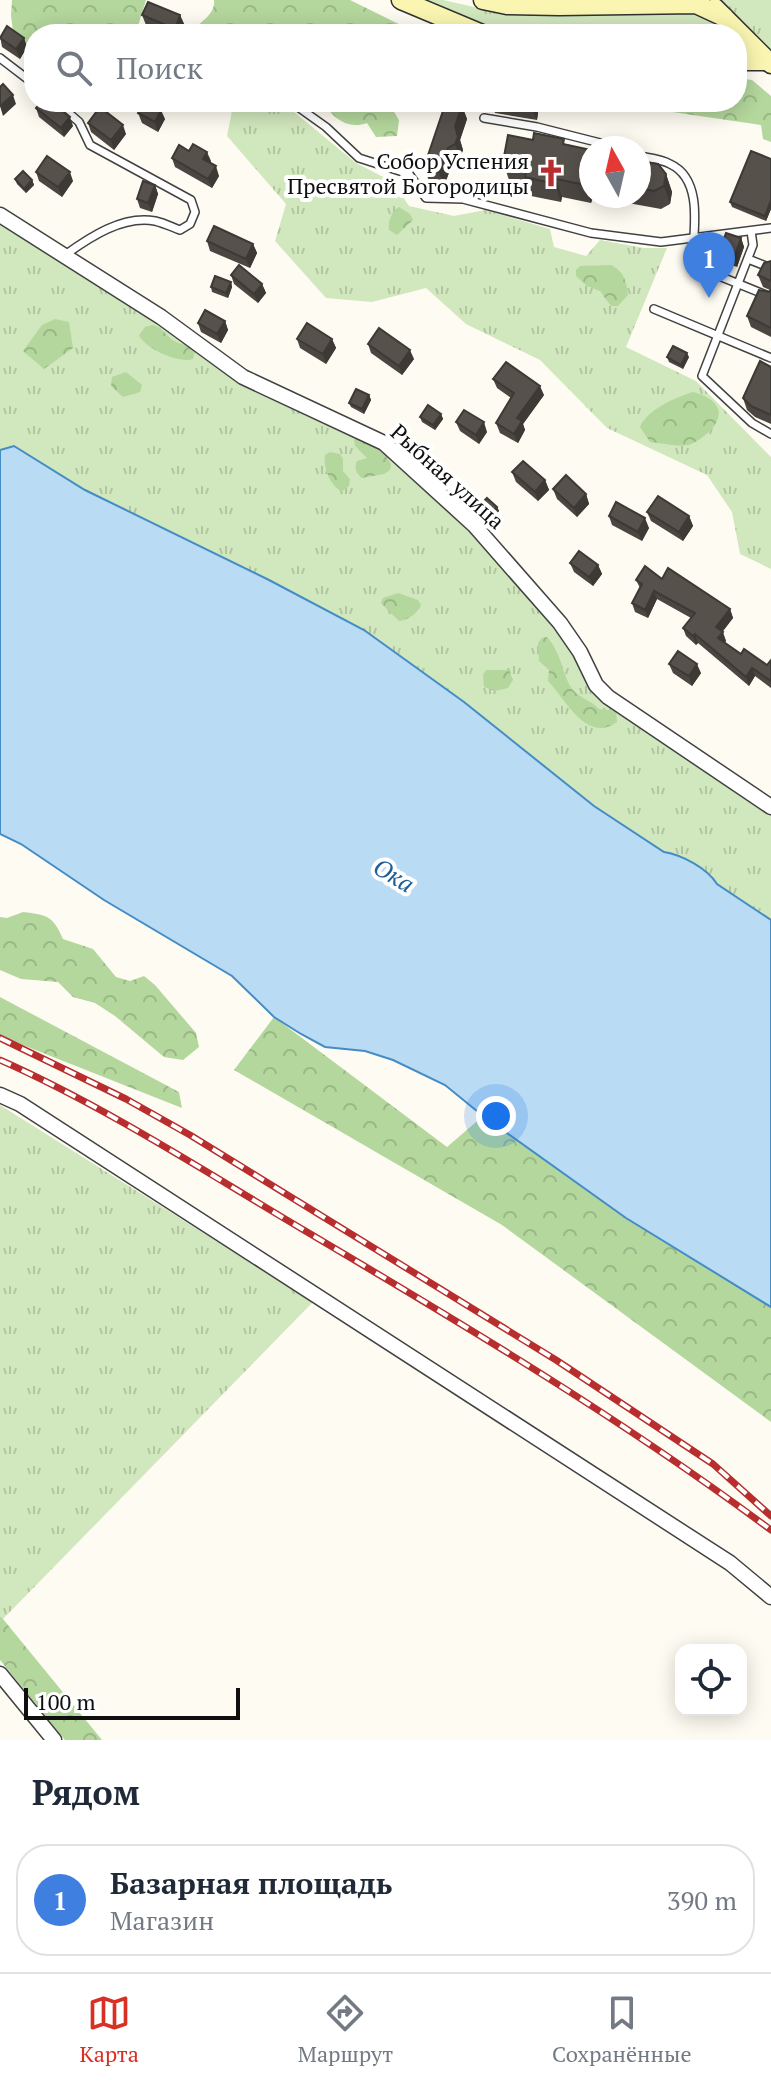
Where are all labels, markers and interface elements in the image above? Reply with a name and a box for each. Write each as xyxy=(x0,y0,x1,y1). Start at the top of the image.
search box xyxy=(24,24,747,112)
icon: search xyxy=(52,46,96,90)
text: Поиск xyxy=(116,48,203,88)
north arrow xyxy=(579,136,651,208)
place label: Собор Успения Пресвятой Богородицы xyxy=(287,146,529,200)
church icon: Собор Успения Пресвятой Богородицы xyxy=(536,158,566,188)
pin: 1 xyxy=(683,232,735,298)
street label: Рыбная улица xyxy=(385,417,511,535)
water label: Ока xyxy=(368,850,420,900)
your location xyxy=(476,1096,516,1136)
map controls xyxy=(675,1644,747,1716)
button: locate xyxy=(675,1644,747,1716)
scale bar xyxy=(24,1684,240,1720)
text: 100 m xyxy=(36,1687,96,1716)
text: Рядом xyxy=(32,1770,140,1815)
text: Базарная площадь xyxy=(110,1863,392,1903)
text: 1 xyxy=(53,1883,67,1917)
text: 390 m xyxy=(667,1883,737,1917)
text: Магазин xyxy=(110,1903,214,1937)
tab: Карта xyxy=(79,1991,139,2068)
tab: Маршрут xyxy=(298,1991,393,2068)
tab: Сохранённые xyxy=(552,1991,691,2068)

